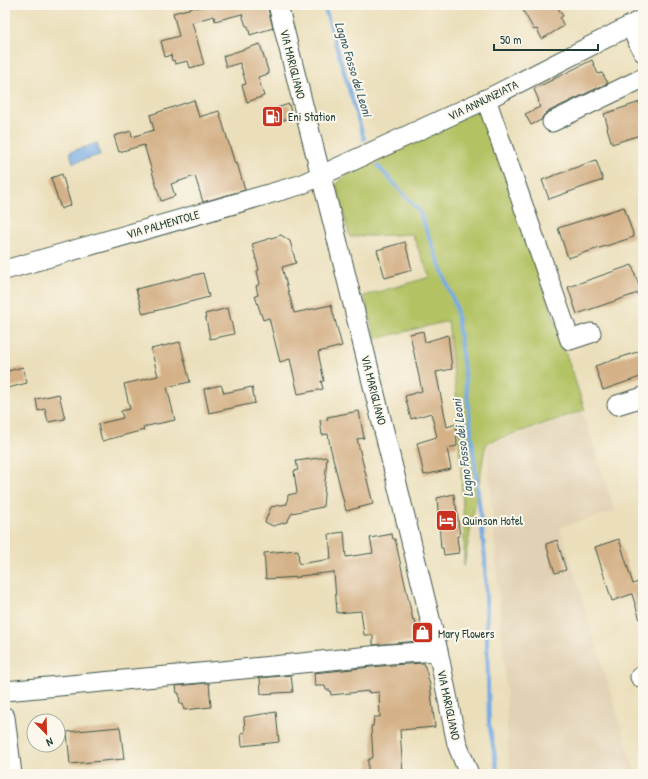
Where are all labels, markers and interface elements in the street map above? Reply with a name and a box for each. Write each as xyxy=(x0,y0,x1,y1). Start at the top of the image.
water label: Lagno Fosso dei Leoni xyxy=(330,19,377,120)
scale bar xyxy=(494,26,598,52)
street label: VIA MARIGLIANO xyxy=(276,27,310,101)
text: 50 m xyxy=(500,31,521,48)
street label: VIA ANNUNZIATA xyxy=(445,76,521,124)
fuel station icon: Eni Station xyxy=(259,103,285,129)
place label: Eni Station xyxy=(288,108,336,125)
street label: VIA PALMENTOLE xyxy=(125,205,202,243)
street label: VIA MARIGLIANO xyxy=(357,353,391,427)
water label: Lagno Fosso dei Leoni xyxy=(447,397,478,498)
hotel icon: Quinson Hotel xyxy=(434,507,460,533)
place label: Quinson Hotel xyxy=(462,512,524,529)
shop icon: Mary Flowers xyxy=(410,620,436,646)
place label: Mary Flowers xyxy=(438,625,495,642)
street label: VIA MARIGLIANO xyxy=(433,668,465,742)
north arrow xyxy=(26,713,66,753)
text: N xyxy=(44,735,55,750)

